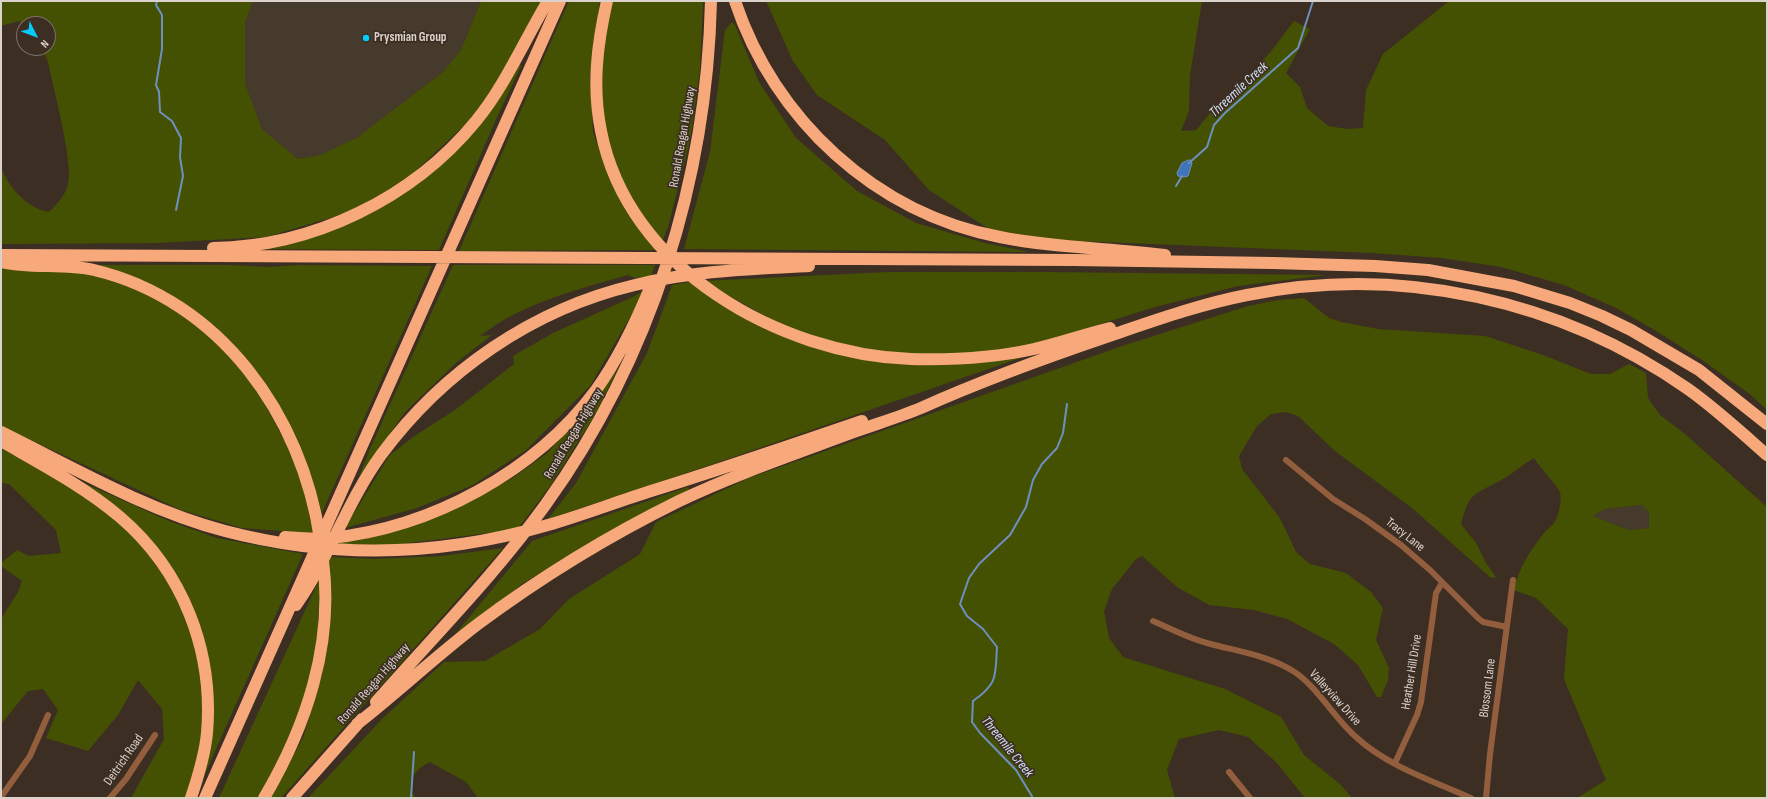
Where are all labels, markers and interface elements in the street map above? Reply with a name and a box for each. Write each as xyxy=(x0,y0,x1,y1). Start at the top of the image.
north arrow xyxy=(16,16,56,56)
place label: Prysmian Group xyxy=(374,30,446,46)
marker: Prysmian Group xyxy=(361,33,371,43)
text: N xyxy=(38,37,51,50)
water label: Threemile Creek xyxy=(1206,59,1272,121)
street label: Ronald Reagan Highway xyxy=(666,85,700,189)
street label: Ronald Reagan Highway xyxy=(541,386,607,482)
street label: Tracy Lane xyxy=(1382,515,1428,555)
street label: Heather Hill Drive xyxy=(1398,633,1426,711)
street label: Ronald Reagan Highway xyxy=(335,640,413,728)
street label: Blossom Lane xyxy=(1477,658,1499,718)
street label: Valleyview Drive xyxy=(1306,667,1364,729)
water label: Threemile Creek xyxy=(977,713,1037,781)
street label: Deitrich Road xyxy=(101,732,147,788)

